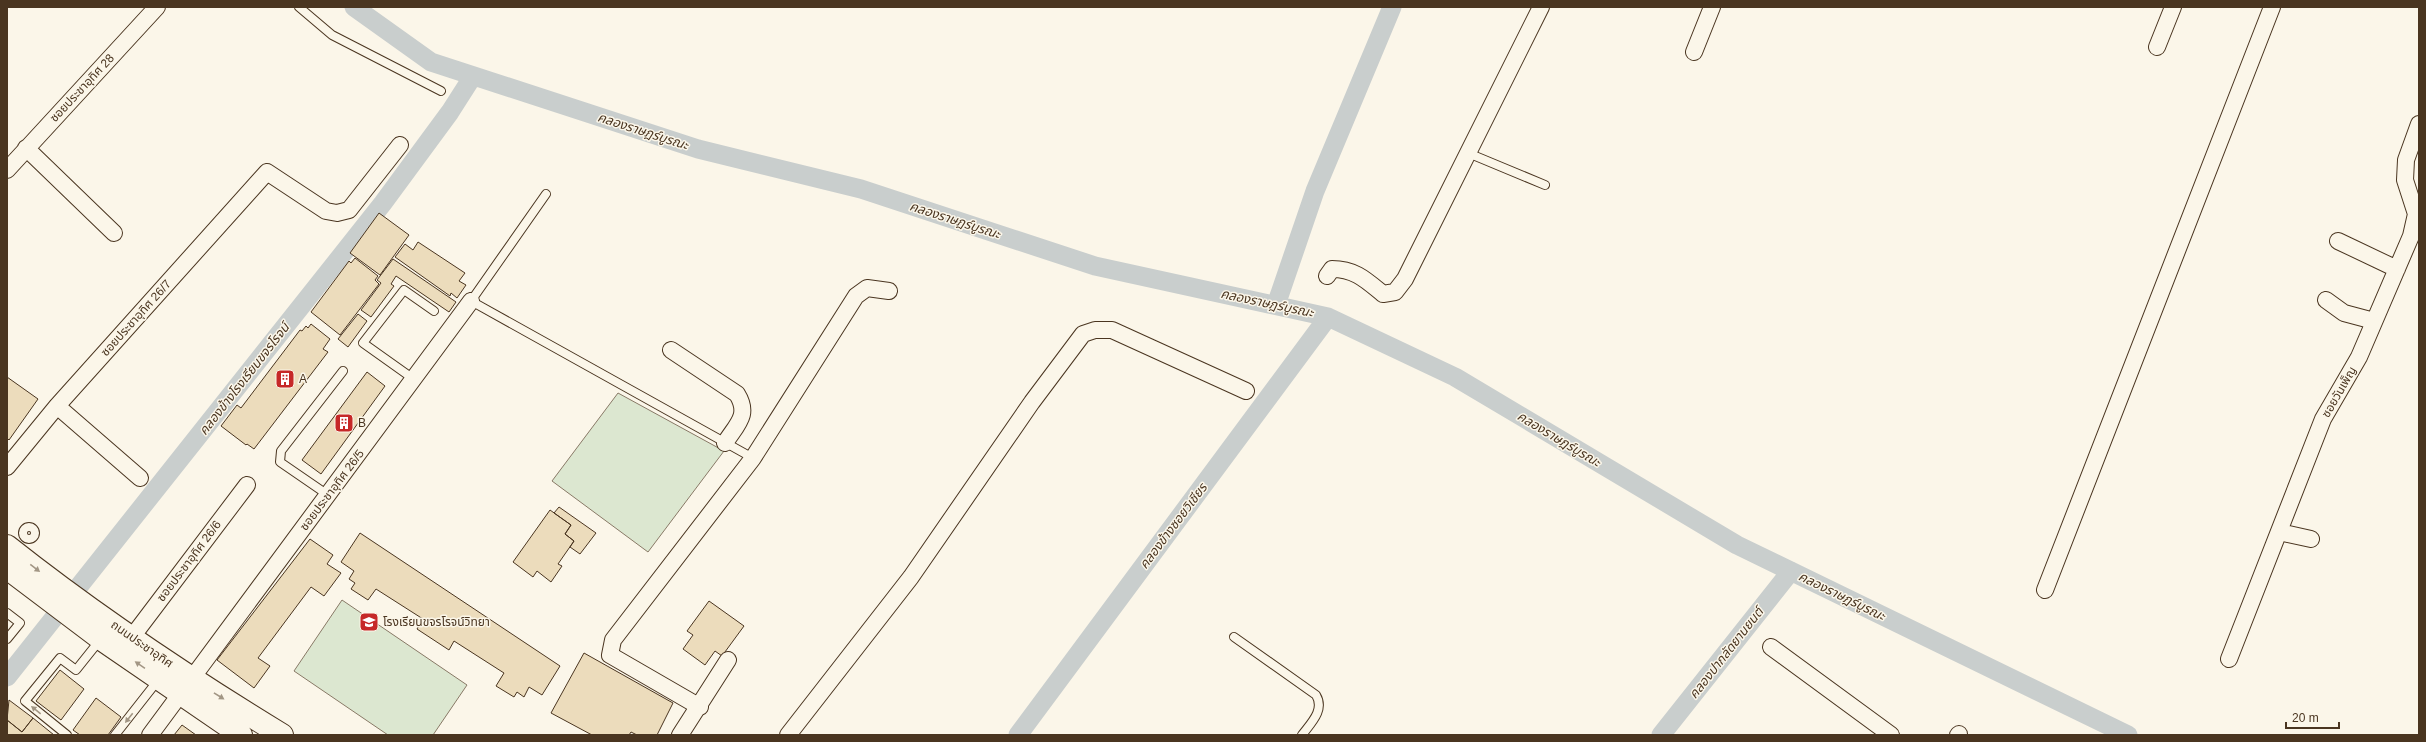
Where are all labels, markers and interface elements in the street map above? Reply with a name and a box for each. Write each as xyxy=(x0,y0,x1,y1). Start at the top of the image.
street label: ซอยประชาอุทิศ 28 xyxy=(47,51,117,125)
water label: คลองราษฎร์บูรณะ xyxy=(595,109,692,154)
water label: คลองราษฎร์บูรณะ xyxy=(907,198,1004,243)
street label: ซอยประชาอุทิศ 26/7 xyxy=(98,277,174,359)
water label: คลองราษฎร์บูรณะ xyxy=(1219,286,1316,321)
water label: คลองข้างโรงเรียนขจรโรจน์ xyxy=(196,318,294,438)
street label: ซอยวันเพ็ญ xyxy=(2319,364,2359,420)
building icon: A xyxy=(274,368,296,390)
place label: A xyxy=(299,372,307,386)
water label: คลองราษฎร์บูรณะ xyxy=(1514,408,1605,471)
building icon: B xyxy=(333,412,355,434)
place label: B xyxy=(358,416,366,430)
street label: ซอยประชาอุทิศ 26/5 xyxy=(297,446,367,533)
water label: คลองข้างซอยวิเชียร xyxy=(1136,479,1211,572)
street label: ซอยประชาอุทิศ 26/6 xyxy=(154,517,224,604)
one-way arrow xyxy=(29,563,40,572)
water label: คลองราษฎร์บูรณะ xyxy=(1796,569,1889,625)
water label: คลองปากลัดยานยนต์ xyxy=(1686,602,1768,701)
school or university icon: โรงเรียนขจรโรจน์วิทยา xyxy=(358,611,380,633)
place label: โรงเรียนขจรโรจน์วิทยา xyxy=(383,615,490,629)
street label: ถนนประชาอุทิศ xyxy=(108,618,176,670)
one-way arrow xyxy=(135,661,145,669)
one-way arrow xyxy=(214,693,225,700)
scale bar xyxy=(2286,704,2339,730)
one-way arrow xyxy=(31,706,42,715)
text: 20 m xyxy=(2292,711,2319,725)
one-way arrow xyxy=(125,712,133,723)

